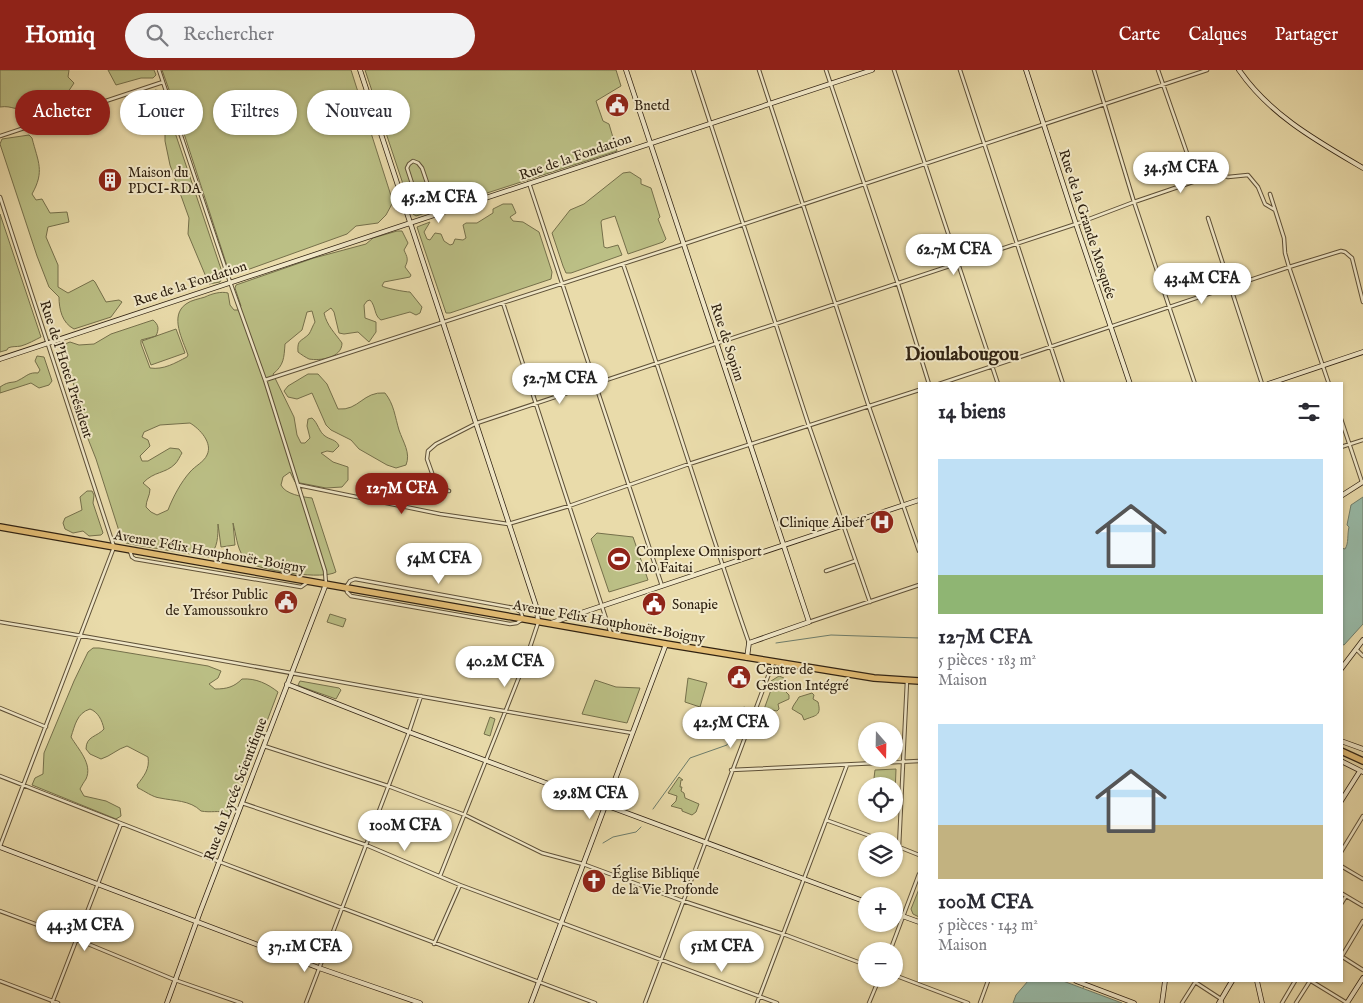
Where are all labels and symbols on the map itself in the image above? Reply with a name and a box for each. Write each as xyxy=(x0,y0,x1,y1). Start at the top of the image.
public building icon: Bnetd xyxy=(604,92,630,118)
place label: Bnetd xyxy=(634,97,670,115)
street label: Rue de la Fondation xyxy=(517,129,634,185)
street label: Rue de la Grande Mosquée xyxy=(1054,147,1120,302)
pin: 34.5M CFA xyxy=(1124,152,1238,194)
place label: Maison du PDCI-RDA xyxy=(128,164,201,198)
building icon: Maison du PDCI-RDA xyxy=(97,167,123,193)
pin: 45.2M CFA xyxy=(382,182,496,224)
pin: 62.7M CFA xyxy=(897,234,1011,276)
street label: Rue de la Fondation xyxy=(131,257,250,311)
pin: 43.4M CFA xyxy=(1145,262,1259,305)
street label: Rue de l'Hotel Président xyxy=(35,298,97,441)
street label: Rue de Sopim xyxy=(706,301,748,384)
district label: Dioulabougou xyxy=(905,343,1019,367)
pin: 52.7M CFA xyxy=(503,362,617,405)
pin: 127M CFA xyxy=(350,472,454,515)
hospital icon: Clinique Aibef xyxy=(869,509,895,535)
place label: Clinique Aibef xyxy=(779,514,867,532)
street label: Avenue Félix Houphouët-Boigny xyxy=(111,526,307,578)
pin: 54M CFA xyxy=(393,542,485,585)
place label: Complexe Omnisport Mo Faitai xyxy=(636,543,762,577)
sports icon: Complexe Omnisport Mo Faitai xyxy=(606,546,632,572)
place label: Trésor Public de Yamoussoukro xyxy=(166,586,268,620)
public building icon: Trésor Public de Yamoussoukro xyxy=(273,589,299,615)
public building icon: Sonapie xyxy=(641,591,667,617)
street label: Avenue Félix Houphouët-Boigny xyxy=(510,596,706,648)
place label: Sonapie xyxy=(672,596,718,614)
pin: 40.2M CFA xyxy=(448,646,562,688)
place label: Centre de Gestion Intégré xyxy=(756,661,849,695)
public building icon: Centre de Gestion Intégré xyxy=(726,664,752,690)
pin: 42.5M CFA xyxy=(674,706,788,749)
street label: Rue du Lycée Scientifique xyxy=(200,715,272,863)
north arrow xyxy=(858,722,902,768)
pin: 29.8M CFA xyxy=(533,778,647,820)
pin: 100M CFA xyxy=(353,810,457,852)
place label: Église Biblique de la Vie Profonde xyxy=(612,864,719,899)
church icon: Église Biblique de la Vie Profonde xyxy=(581,868,607,894)
pin: 44.3M CFA xyxy=(28,910,142,952)
pin: 37.1M CFA xyxy=(248,930,362,973)
pin: 51M CFA xyxy=(676,930,768,973)

